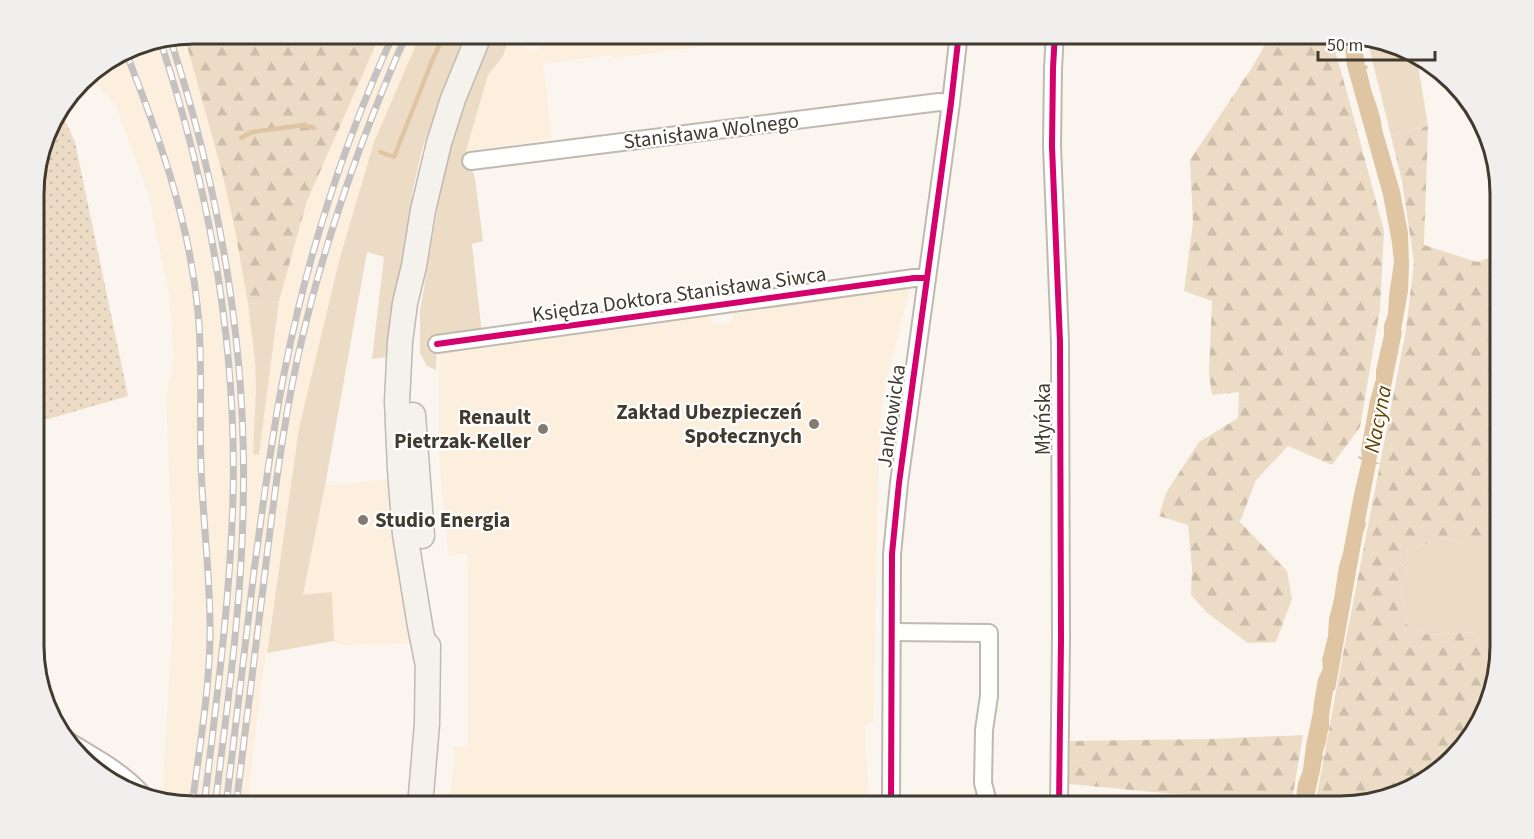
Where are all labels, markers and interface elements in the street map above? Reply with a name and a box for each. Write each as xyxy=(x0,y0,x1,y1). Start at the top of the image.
scale bar xyxy=(1318,24,1435,62)
text: 50 m xyxy=(1327,33,1363,58)
street label: Stanisława Wolnego xyxy=(622,105,800,157)
street label: Księdza Doktora Stanisława Siwca xyxy=(530,258,828,330)
street label: Jankowicka xyxy=(869,362,913,470)
water label: Nacyna xyxy=(1356,382,1400,456)
street label: Młyńska xyxy=(1028,383,1058,455)
place label: Zakład Ubezpieczeń Społecznych xyxy=(616,397,802,451)
place label: Renault Pietrzak-Keller xyxy=(394,402,532,456)
marker: Zakład Ubezpieczeń Społecznych xyxy=(807,417,821,431)
marker: Renault Pietrzak-Keller xyxy=(536,422,550,436)
place label: Studio Energia xyxy=(375,505,510,535)
marker: Studio Energia xyxy=(356,513,370,527)

